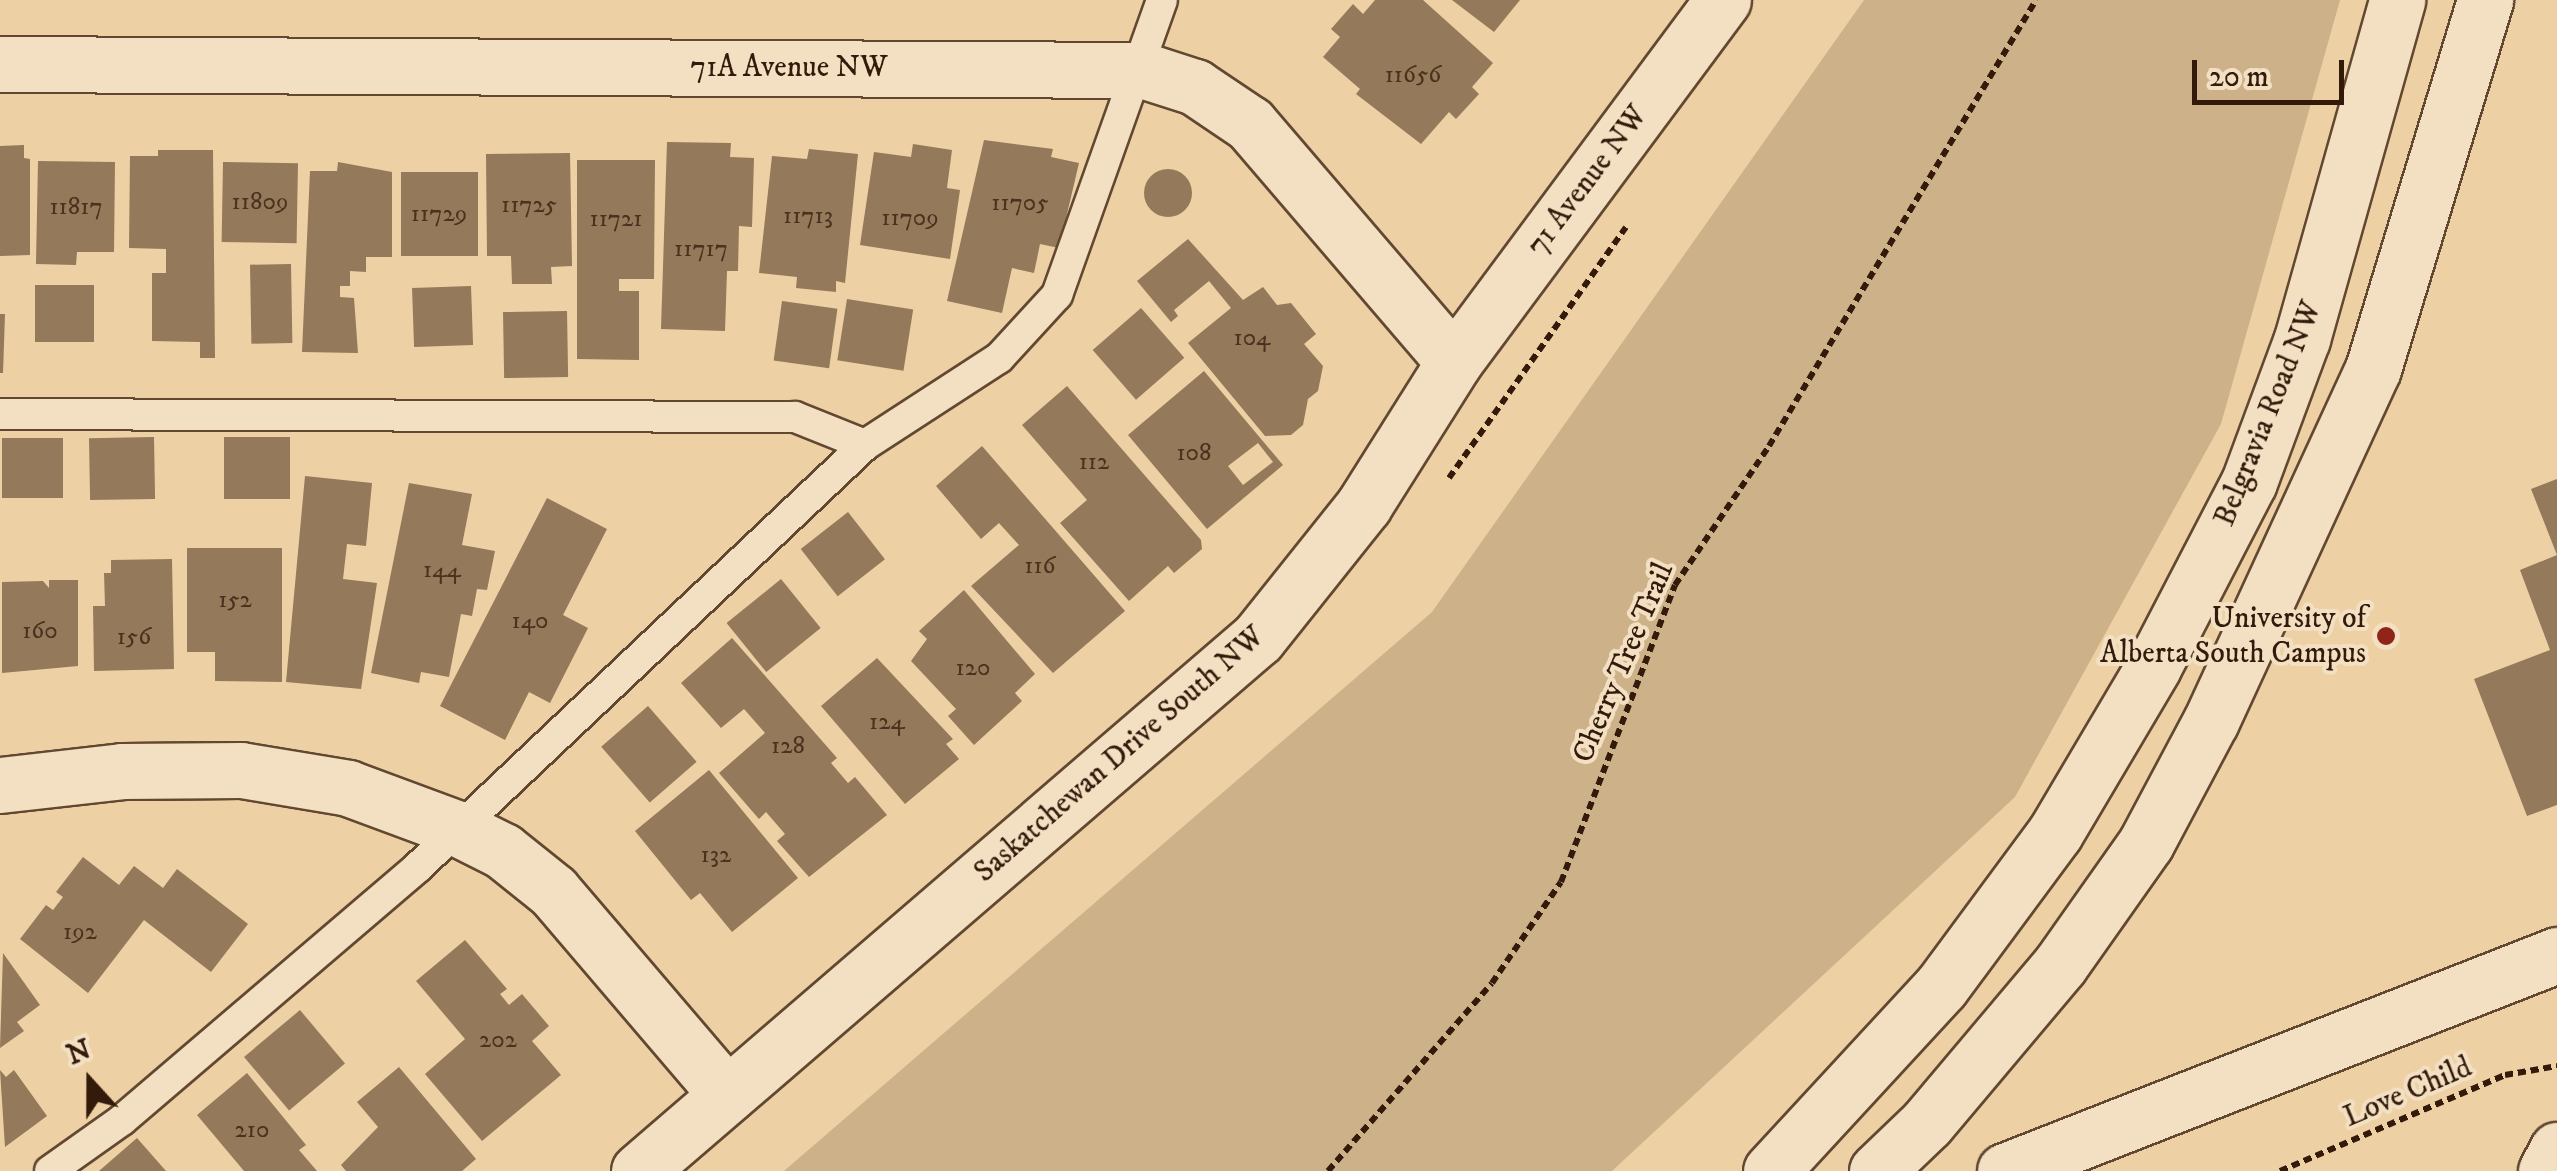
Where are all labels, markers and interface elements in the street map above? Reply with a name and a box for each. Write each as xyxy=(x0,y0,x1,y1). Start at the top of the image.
scale bar xyxy=(2197,40,2350,102)
street label: 71A Avenue NW xyxy=(690,50,888,86)
text: 20 m xyxy=(2209,59,2269,96)
house number: 11656 xyxy=(1385,60,1441,90)
street label: 71 Avenue NW xyxy=(1520,99,1656,263)
house number: 11809 xyxy=(232,187,288,217)
house number: 11705 xyxy=(991,188,1049,218)
house number: 11725 xyxy=(501,190,557,220)
house number: 11817 xyxy=(49,192,103,222)
house number: 11729 xyxy=(411,199,467,229)
house number: 11713 xyxy=(783,201,833,231)
house number: 11709 xyxy=(881,203,939,233)
house number: 11721 xyxy=(590,204,642,234)
house number: 11717 xyxy=(674,234,728,264)
street label: Belgravia Road NW xyxy=(2207,296,2331,532)
house number: 104 xyxy=(1234,323,1270,353)
house number: 108 xyxy=(1176,438,1212,468)
house number: 112 xyxy=(1079,447,1109,477)
house number: 116 xyxy=(1024,551,1056,581)
house number: 144 xyxy=(423,555,461,585)
street label: Cherry Tree Trail xyxy=(1566,558,1682,768)
house number: 152 xyxy=(218,585,252,615)
place label: University of Alberta South Campus xyxy=(2100,601,2366,672)
house number: 140 xyxy=(511,606,549,636)
house number: 160 xyxy=(22,616,58,646)
street label: Saskatchewan Drive South NW xyxy=(968,619,1272,891)
house number: 156 xyxy=(117,622,151,652)
marker: University of Alberta South Campus xyxy=(2375,625,2397,647)
house number: 120 xyxy=(956,653,990,683)
house number: 124 xyxy=(869,707,905,737)
house number: 128 xyxy=(771,731,805,761)
house number: 132 xyxy=(701,840,731,870)
house number: 192 xyxy=(63,917,97,947)
house number: 202 xyxy=(479,1025,517,1055)
north arrow xyxy=(40,1031,140,1131)
text: N xyxy=(62,1032,96,1073)
street label: Love Child xyxy=(2339,1050,2477,1136)
house number: 210 xyxy=(235,1115,269,1145)

